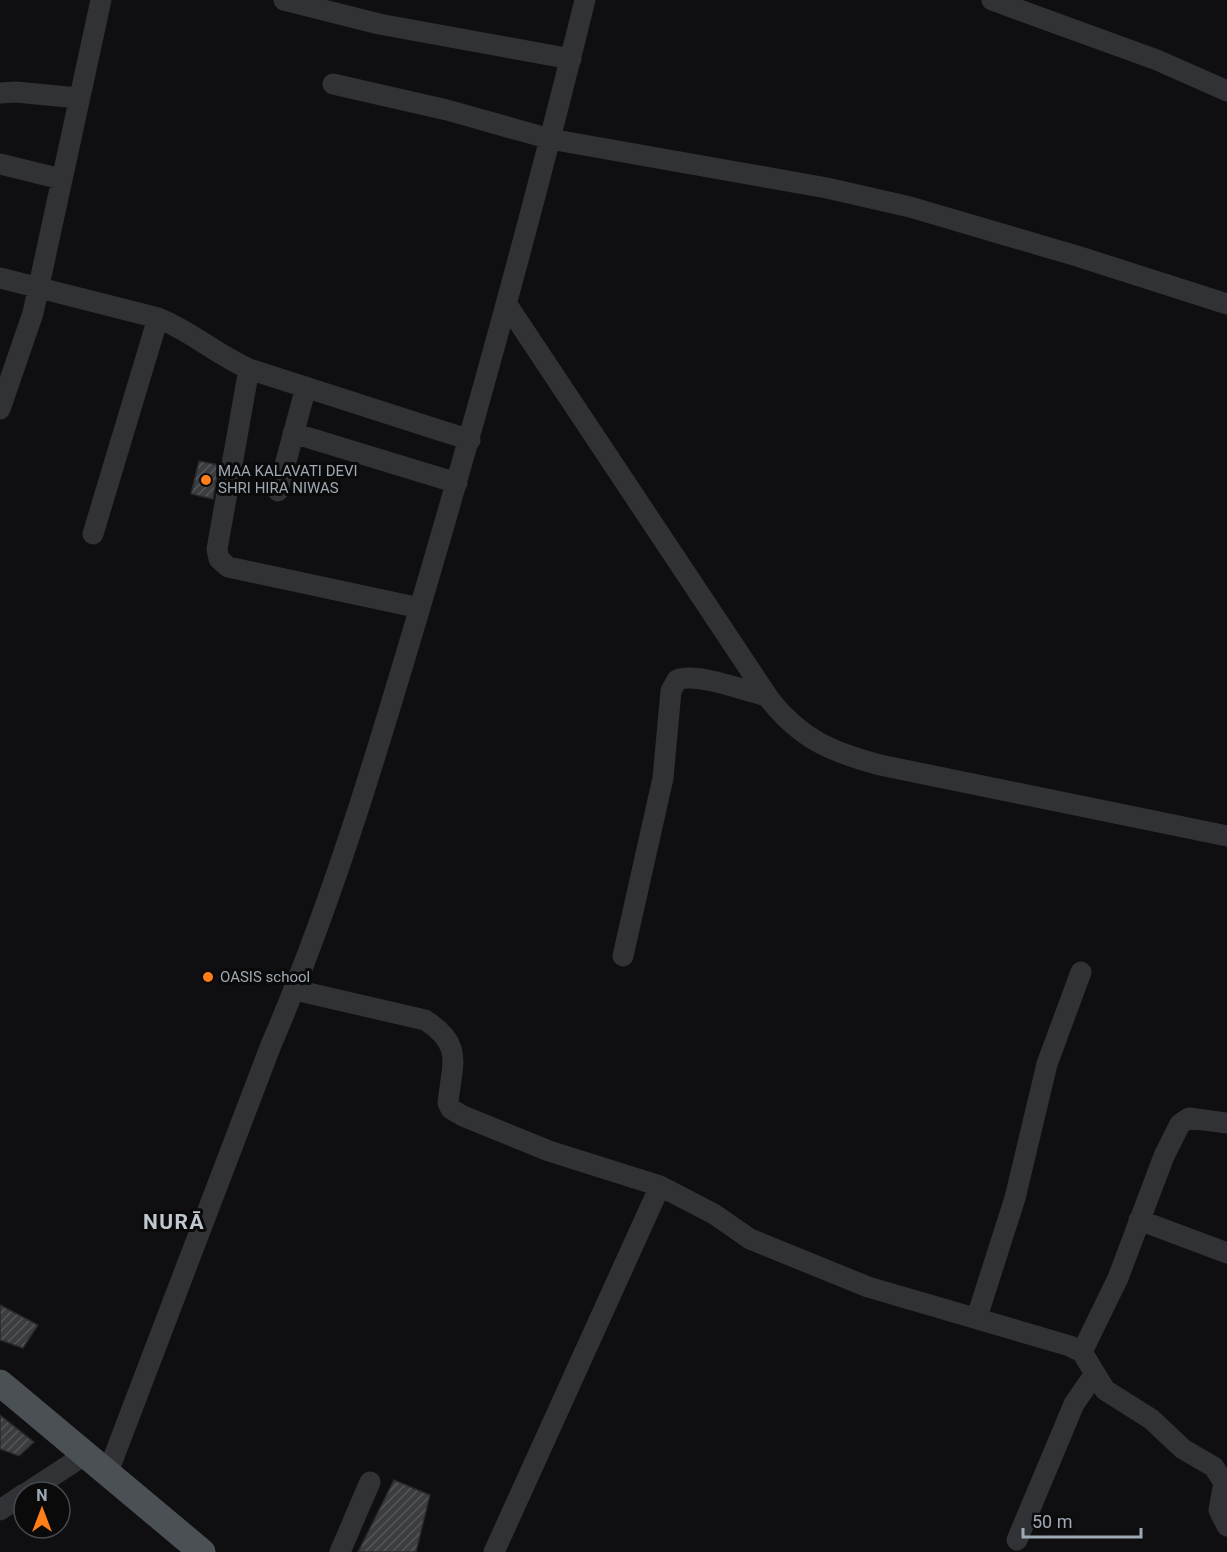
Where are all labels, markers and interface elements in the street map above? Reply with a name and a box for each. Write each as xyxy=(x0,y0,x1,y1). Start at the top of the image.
place label: MAA KALAVATI DEVI SHRI HIRA NIWAS xyxy=(218,462,358,497)
marker: MAA KALAVATI DEVI SHRI HIRA NIWAS xyxy=(199,473,213,487)
place label: OASIS school xyxy=(220,968,310,986)
marker: OASIS school xyxy=(201,970,215,984)
district label: NURĀ xyxy=(143,1210,205,1234)
north arrow xyxy=(12,1480,72,1540)
text: N xyxy=(36,1486,48,1505)
scale bar xyxy=(1023,1501,1142,1539)
text: 50 m xyxy=(1032,1511,1072,1532)

